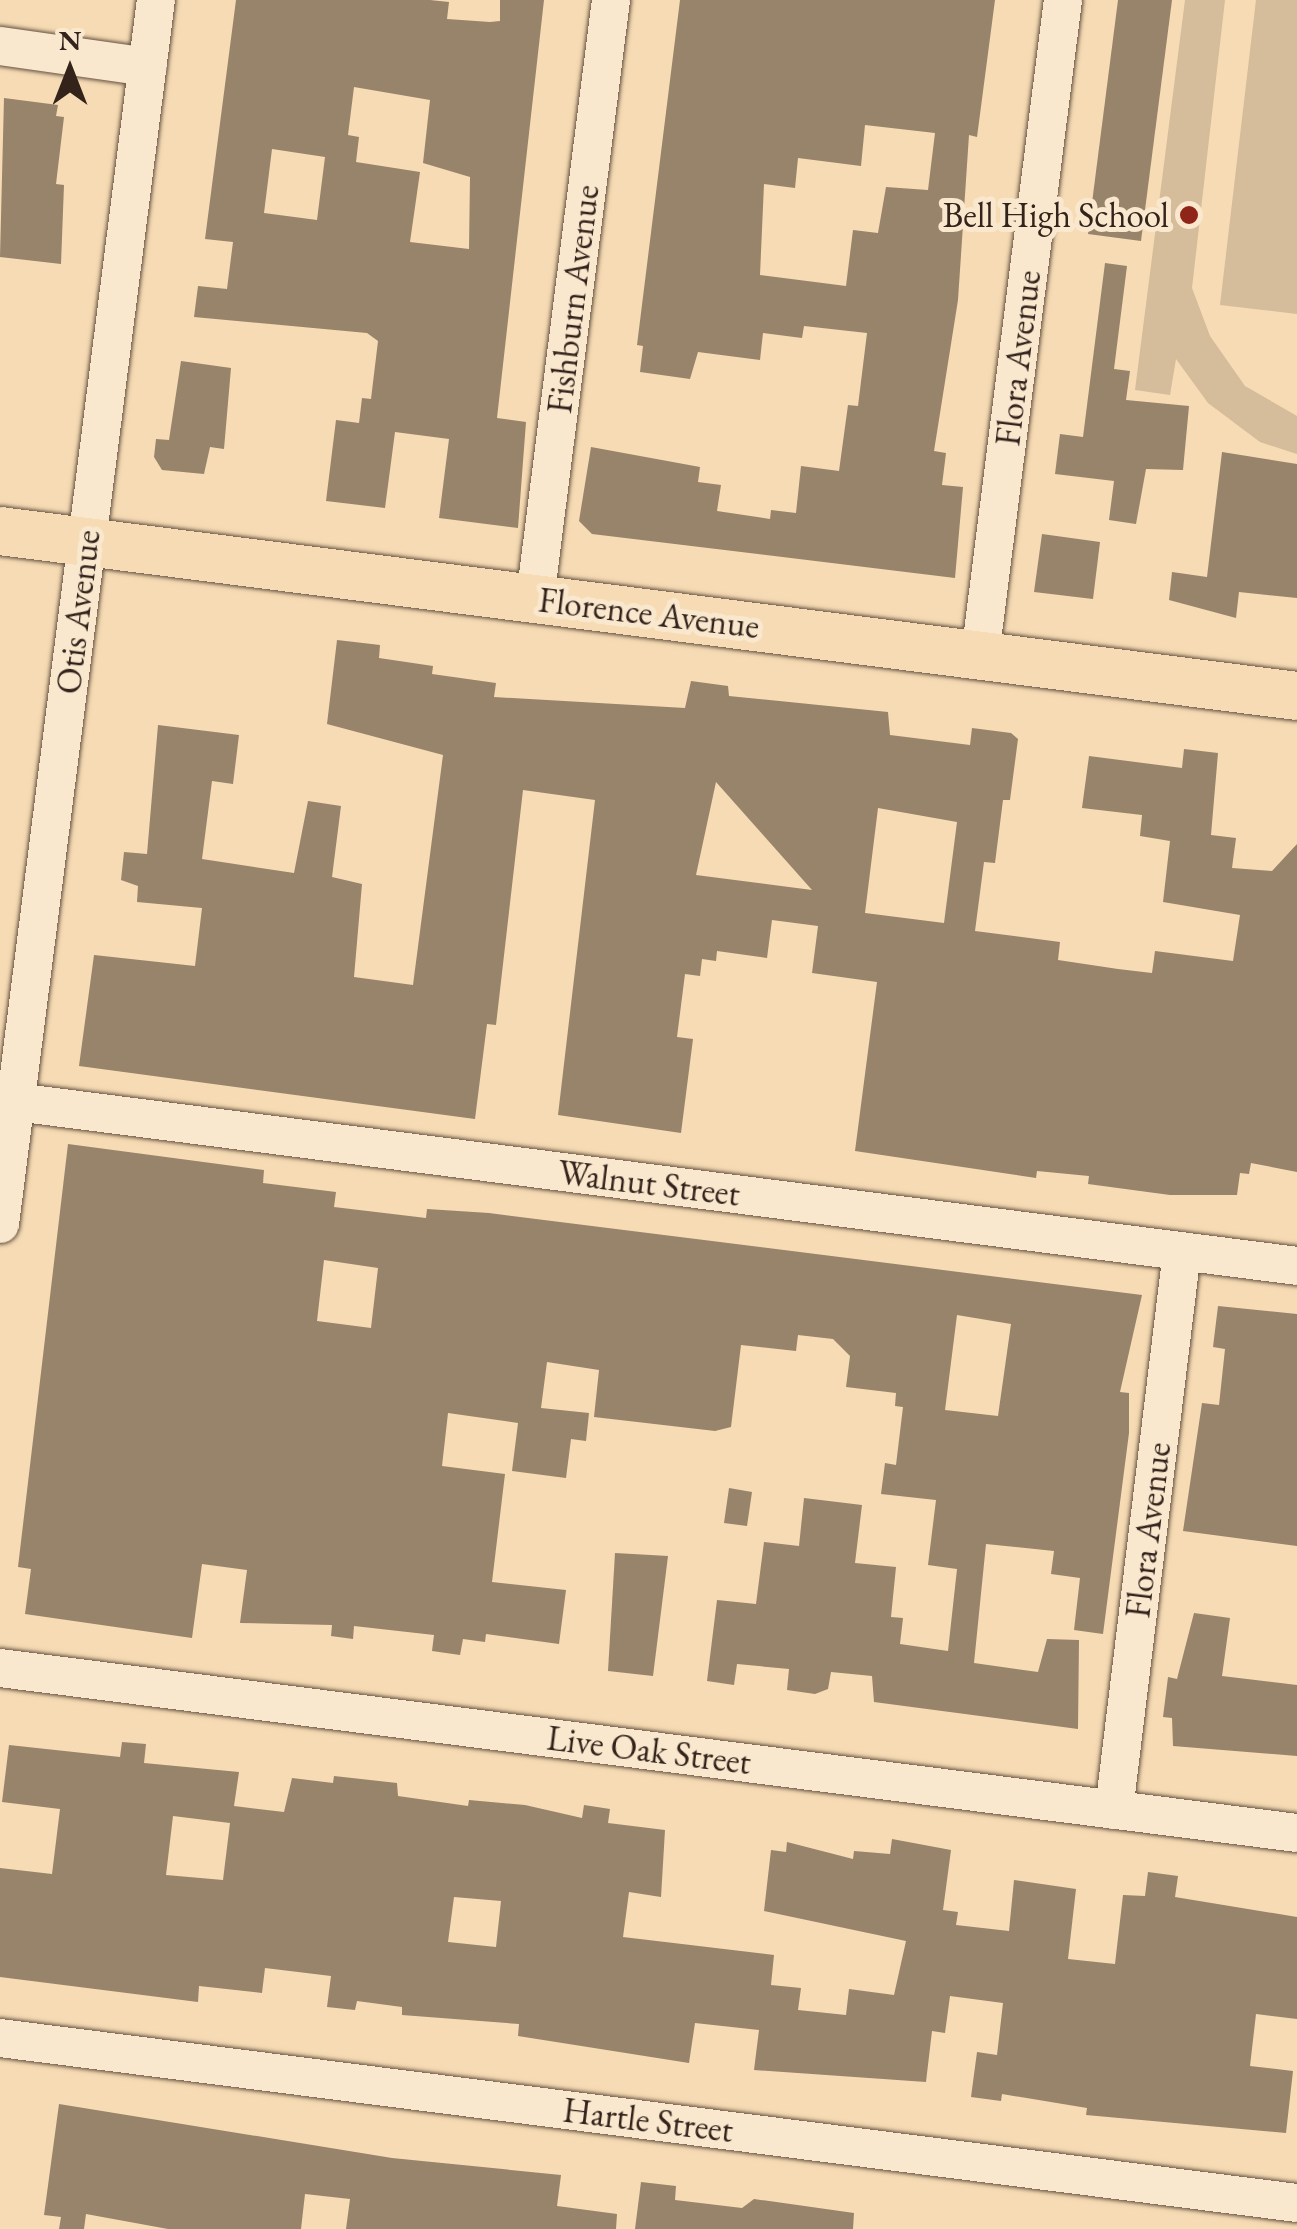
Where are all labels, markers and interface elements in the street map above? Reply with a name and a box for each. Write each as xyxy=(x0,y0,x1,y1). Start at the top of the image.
north arrow xyxy=(20,20,120,120)
text: N xyxy=(59,22,81,58)
street label: Fishburn Avenue xyxy=(538,182,608,416)
place label: Bell High School xyxy=(943,194,1169,236)
marker: Bell High School xyxy=(1178,204,1200,226)
street label: Flora Avenue xyxy=(986,268,1050,448)
street label: Otis Avenue xyxy=(47,528,109,696)
street label: Florence Avenue xyxy=(536,579,762,647)
street label: Walnut Street xyxy=(556,1151,742,1215)
street label: Flora Avenue xyxy=(1116,1440,1180,1620)
street label: Live Oak Street xyxy=(545,1717,753,1783)
street label: Hartle Street xyxy=(561,2089,735,2151)

